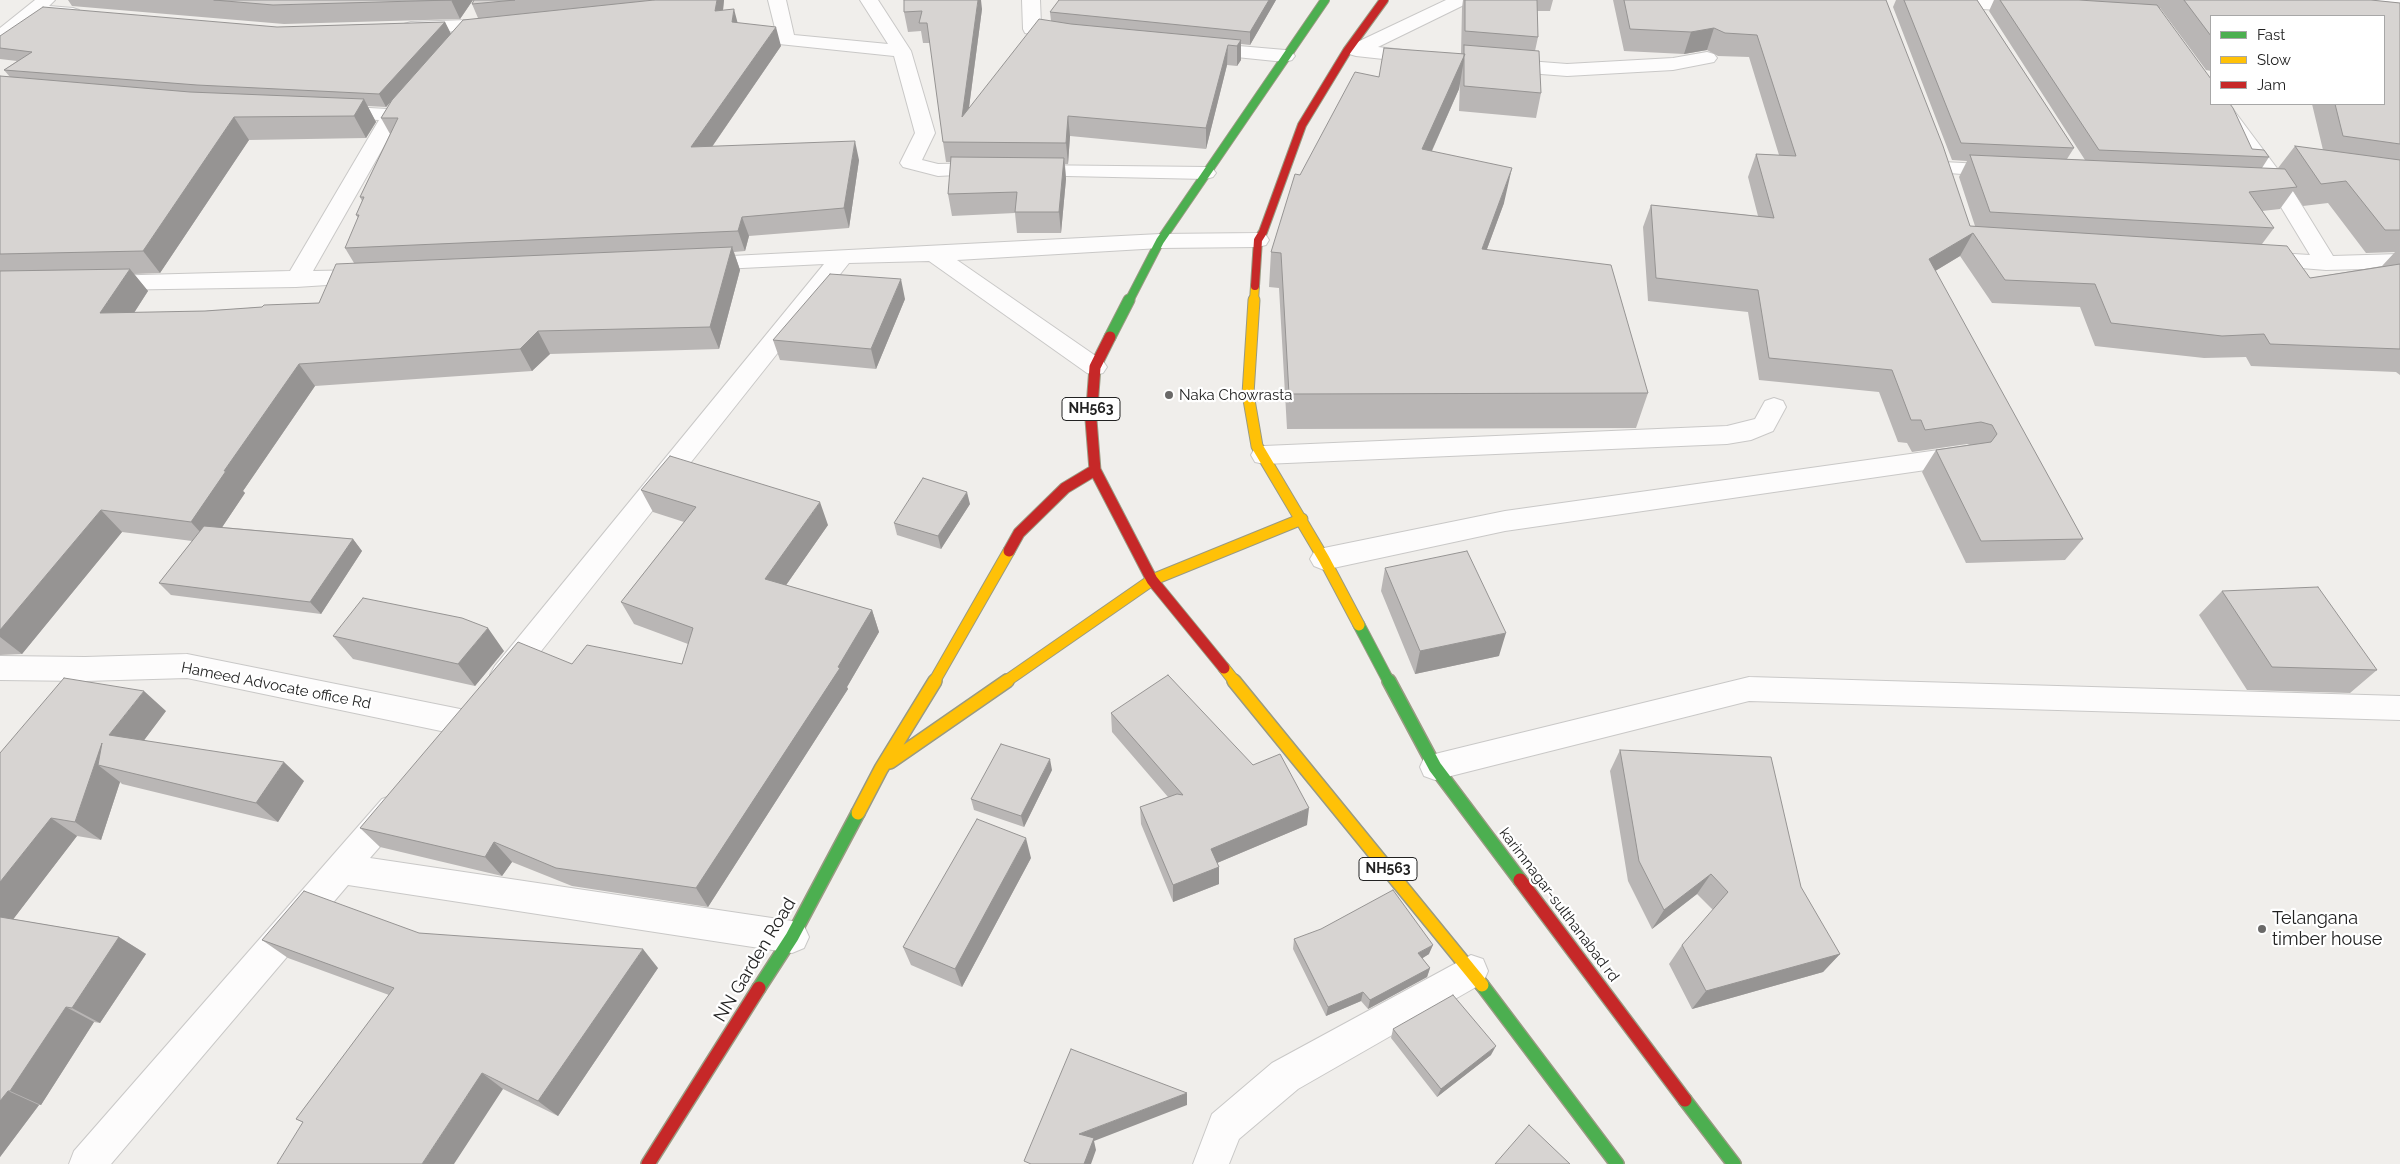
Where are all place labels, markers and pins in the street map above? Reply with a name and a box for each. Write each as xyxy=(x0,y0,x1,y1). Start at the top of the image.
place label: Naka Chowrasta xyxy=(1179,386,1292,404)
marker: Naka Chowrasta xyxy=(1163,389,1175,401)
place label: Telangana timber house xyxy=(2272,908,2382,951)
marker: Telangana timber house xyxy=(2256,923,2268,935)

